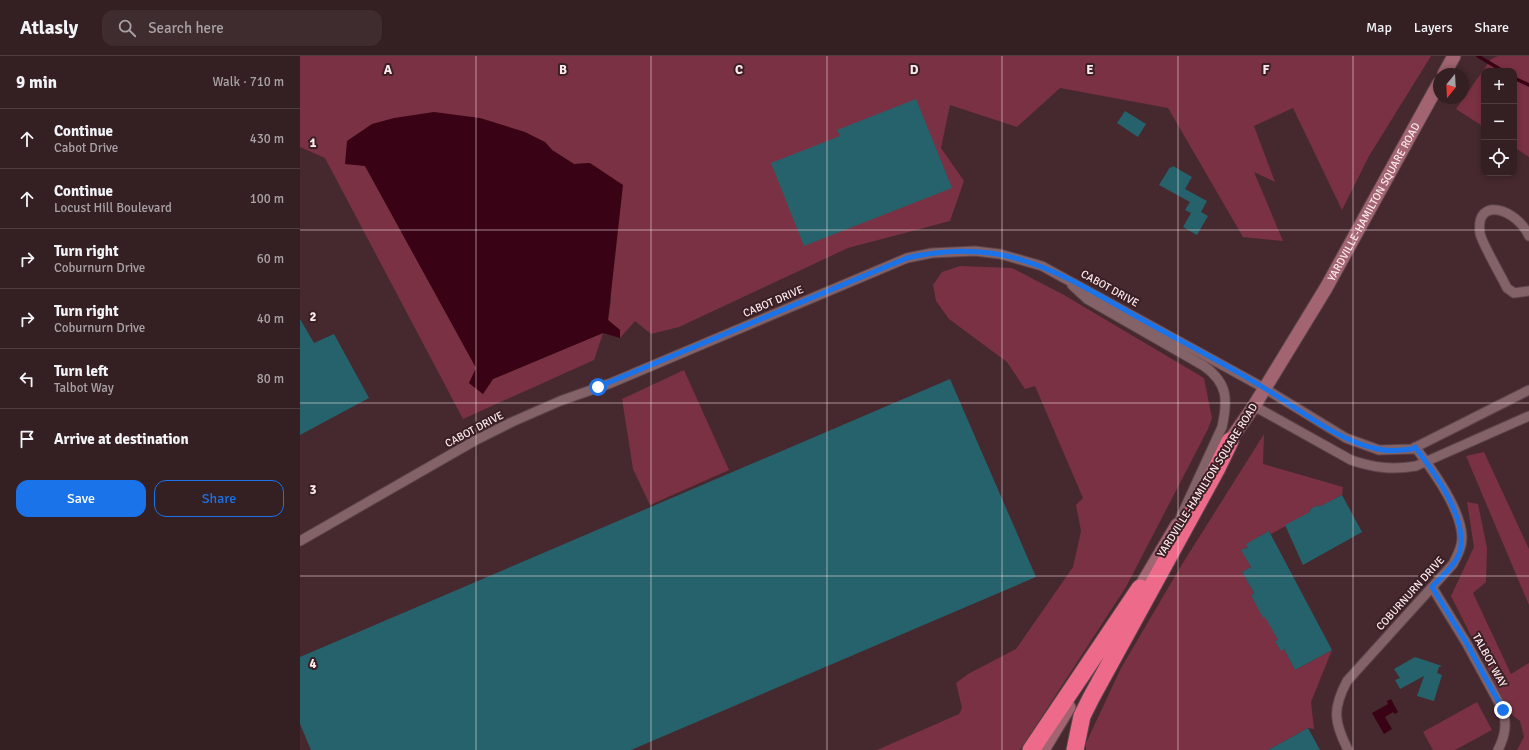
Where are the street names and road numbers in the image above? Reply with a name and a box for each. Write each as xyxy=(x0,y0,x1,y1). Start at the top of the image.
street label: YARDVILLE-HAMILTON SQUARE ROAD xyxy=(1325,120,1423,284)
street label: CABOT DRIVE xyxy=(1079,267,1141,310)
street label: CABOT DRIVE xyxy=(741,283,805,320)
street label: YARDVILLE-HAMILTON SQUARE ROAD xyxy=(1154,401,1260,560)
street label: CABOT DRIVE xyxy=(443,409,506,450)
street label: COBURNURN DRIVE xyxy=(1374,554,1447,633)
street label: TALBOT WAY xyxy=(1470,631,1510,690)

